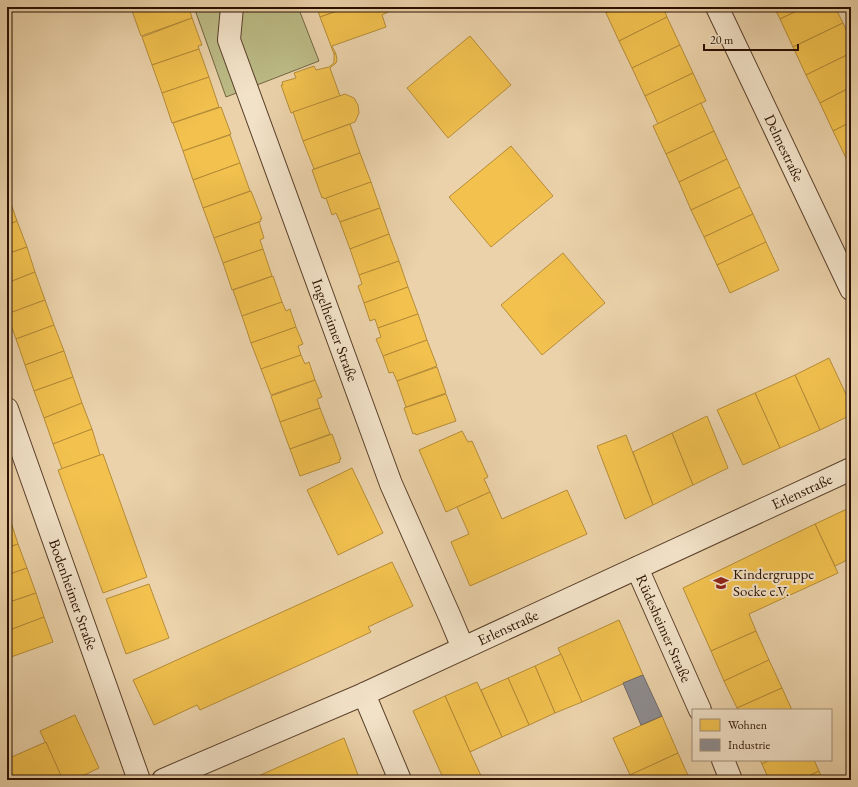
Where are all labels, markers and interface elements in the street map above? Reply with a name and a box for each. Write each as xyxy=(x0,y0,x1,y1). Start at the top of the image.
scale bar xyxy=(704,26,798,52)
text: 20 m xyxy=(710,32,734,48)
street label: Delmestraße xyxy=(760,111,809,185)
street label: Ingelheimer Straße xyxy=(308,276,363,384)
street label: Erlenstraße xyxy=(768,469,835,513)
street label: Bodenheimer Straße xyxy=(45,536,102,653)
place label: Kindergruppe Socke e.V. xyxy=(733,564,814,600)
street label: Rüdesheimer Straße xyxy=(632,571,696,685)
school or university icon: Kindergruppe Socke e.V. xyxy=(712,574,730,592)
street label: Erlenstraße xyxy=(474,605,541,649)
legend xyxy=(692,709,832,761)
text: Wohnen xyxy=(728,717,768,733)
text: Industrie xyxy=(728,737,770,753)

